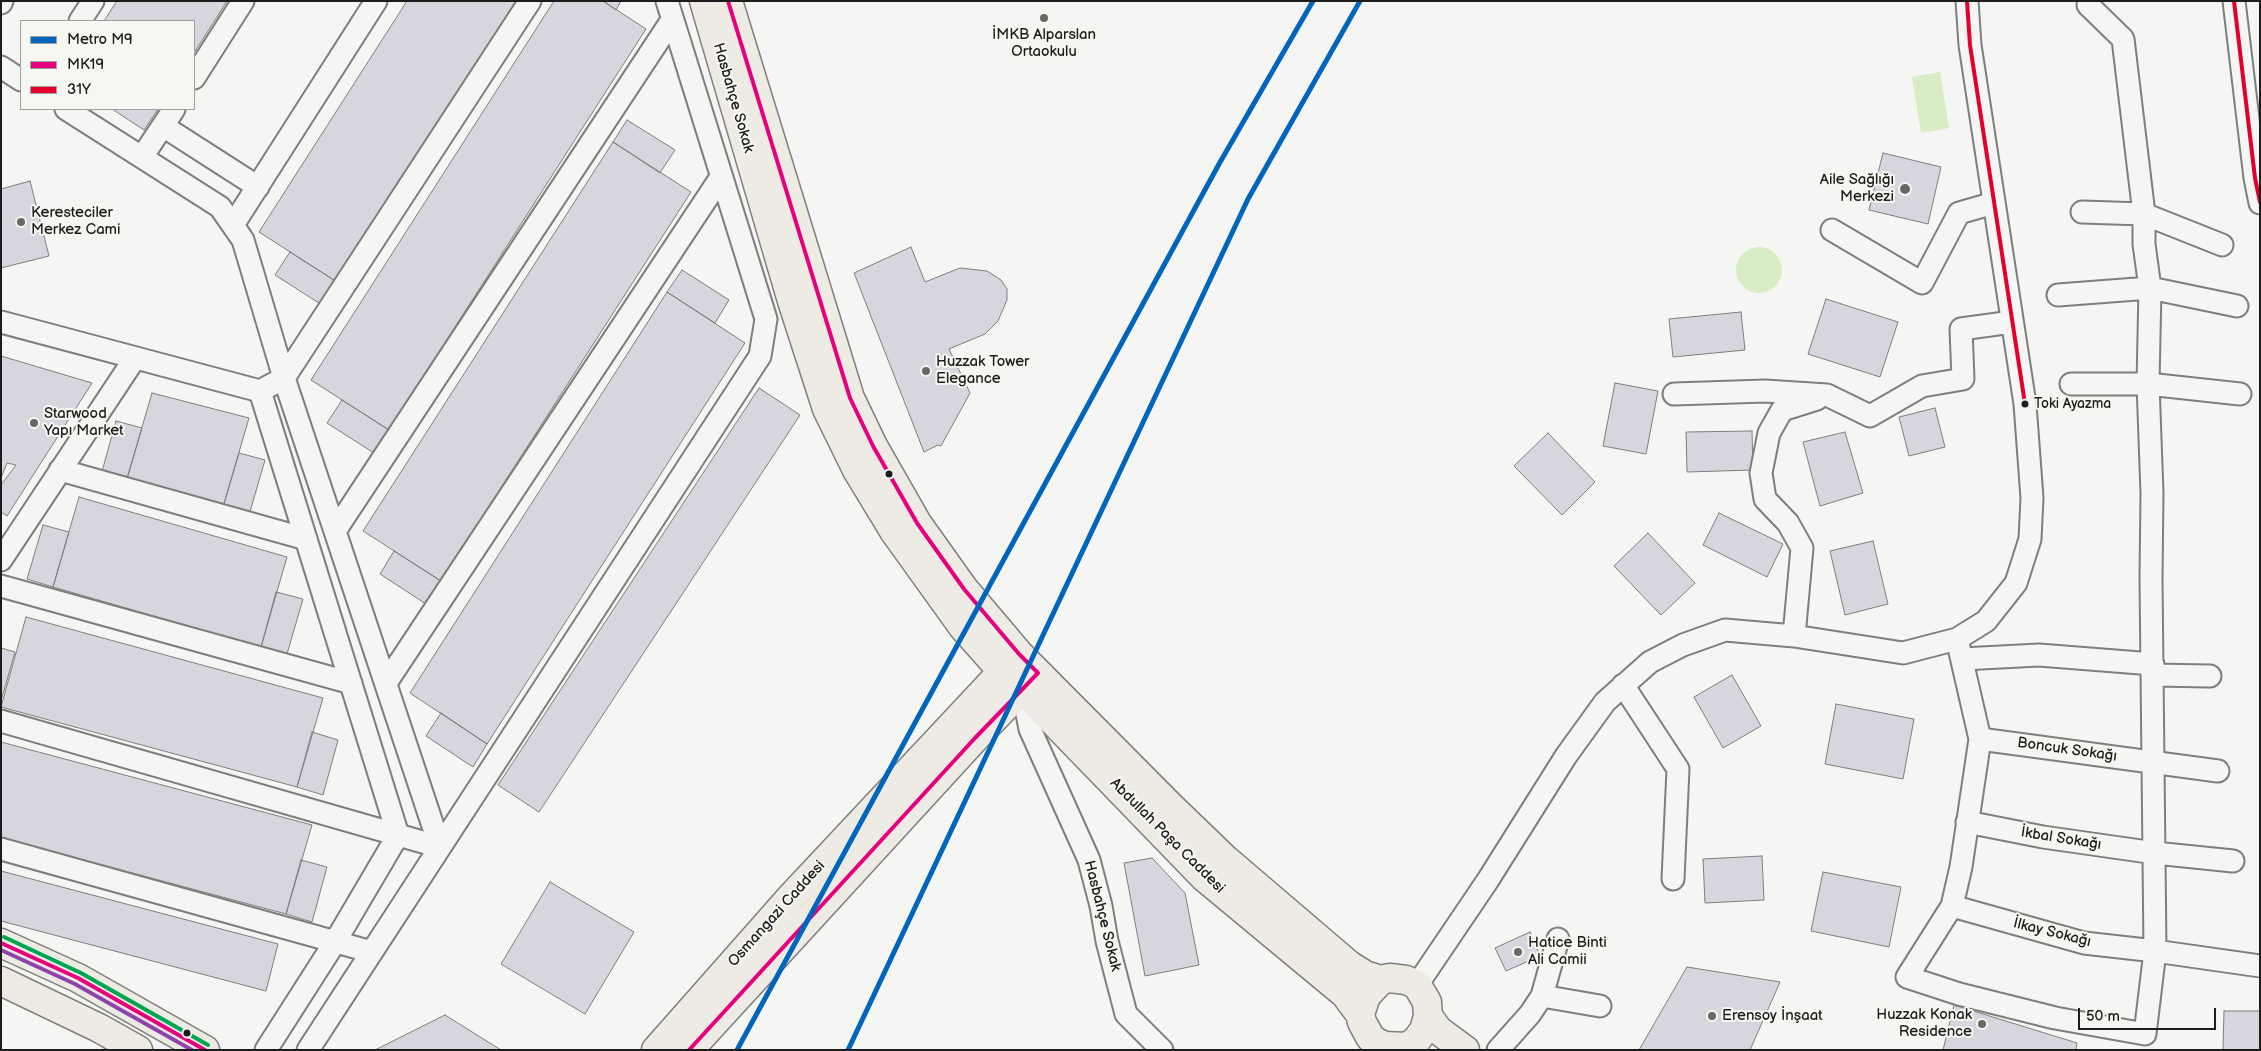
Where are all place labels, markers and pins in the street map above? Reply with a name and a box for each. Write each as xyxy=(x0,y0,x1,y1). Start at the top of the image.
marker: İMKB Alparslan Ortaokulu xyxy=(1038,12,1050,24)
place label: İMKB Alparslan Ortaokulu xyxy=(992,26,1096,61)
place label: Aile Sağlığı Merkezi xyxy=(1820,171,1894,206)
marker: Aile Sağlığı Merkezi xyxy=(1898,182,1912,196)
place label: Keresteciler Merkez Cami xyxy=(31,204,121,239)
marker: Keresteciler Merkez Cami xyxy=(15,216,27,228)
place label: Huzzak Tower Elegance xyxy=(936,353,1030,388)
marker: Huzzak Tower Elegance xyxy=(920,365,932,377)
place label: Toki Ayazma xyxy=(2034,396,2111,412)
marker: Toki Ayazma xyxy=(2020,399,2030,409)
place label: Starwood Yapı Market xyxy=(44,405,124,440)
marker: Starwood Yapı Market xyxy=(28,417,40,429)
unlabelled marker xyxy=(884,469,894,479)
place label: Hatice Binti Ali Camii xyxy=(1528,934,1607,969)
marker: Hatice Binti Ali Camii xyxy=(1512,946,1524,958)
place label: Huzzak Konak Residence xyxy=(1876,1006,1972,1041)
place label: Erensoy İnşaat xyxy=(1722,1007,1823,1025)
marker: Erensoy İnşaat xyxy=(1706,1010,1718,1022)
marker: Huzzak Konak Residence xyxy=(1976,1018,1988,1030)
unlabelled marker xyxy=(182,1028,192,1038)

